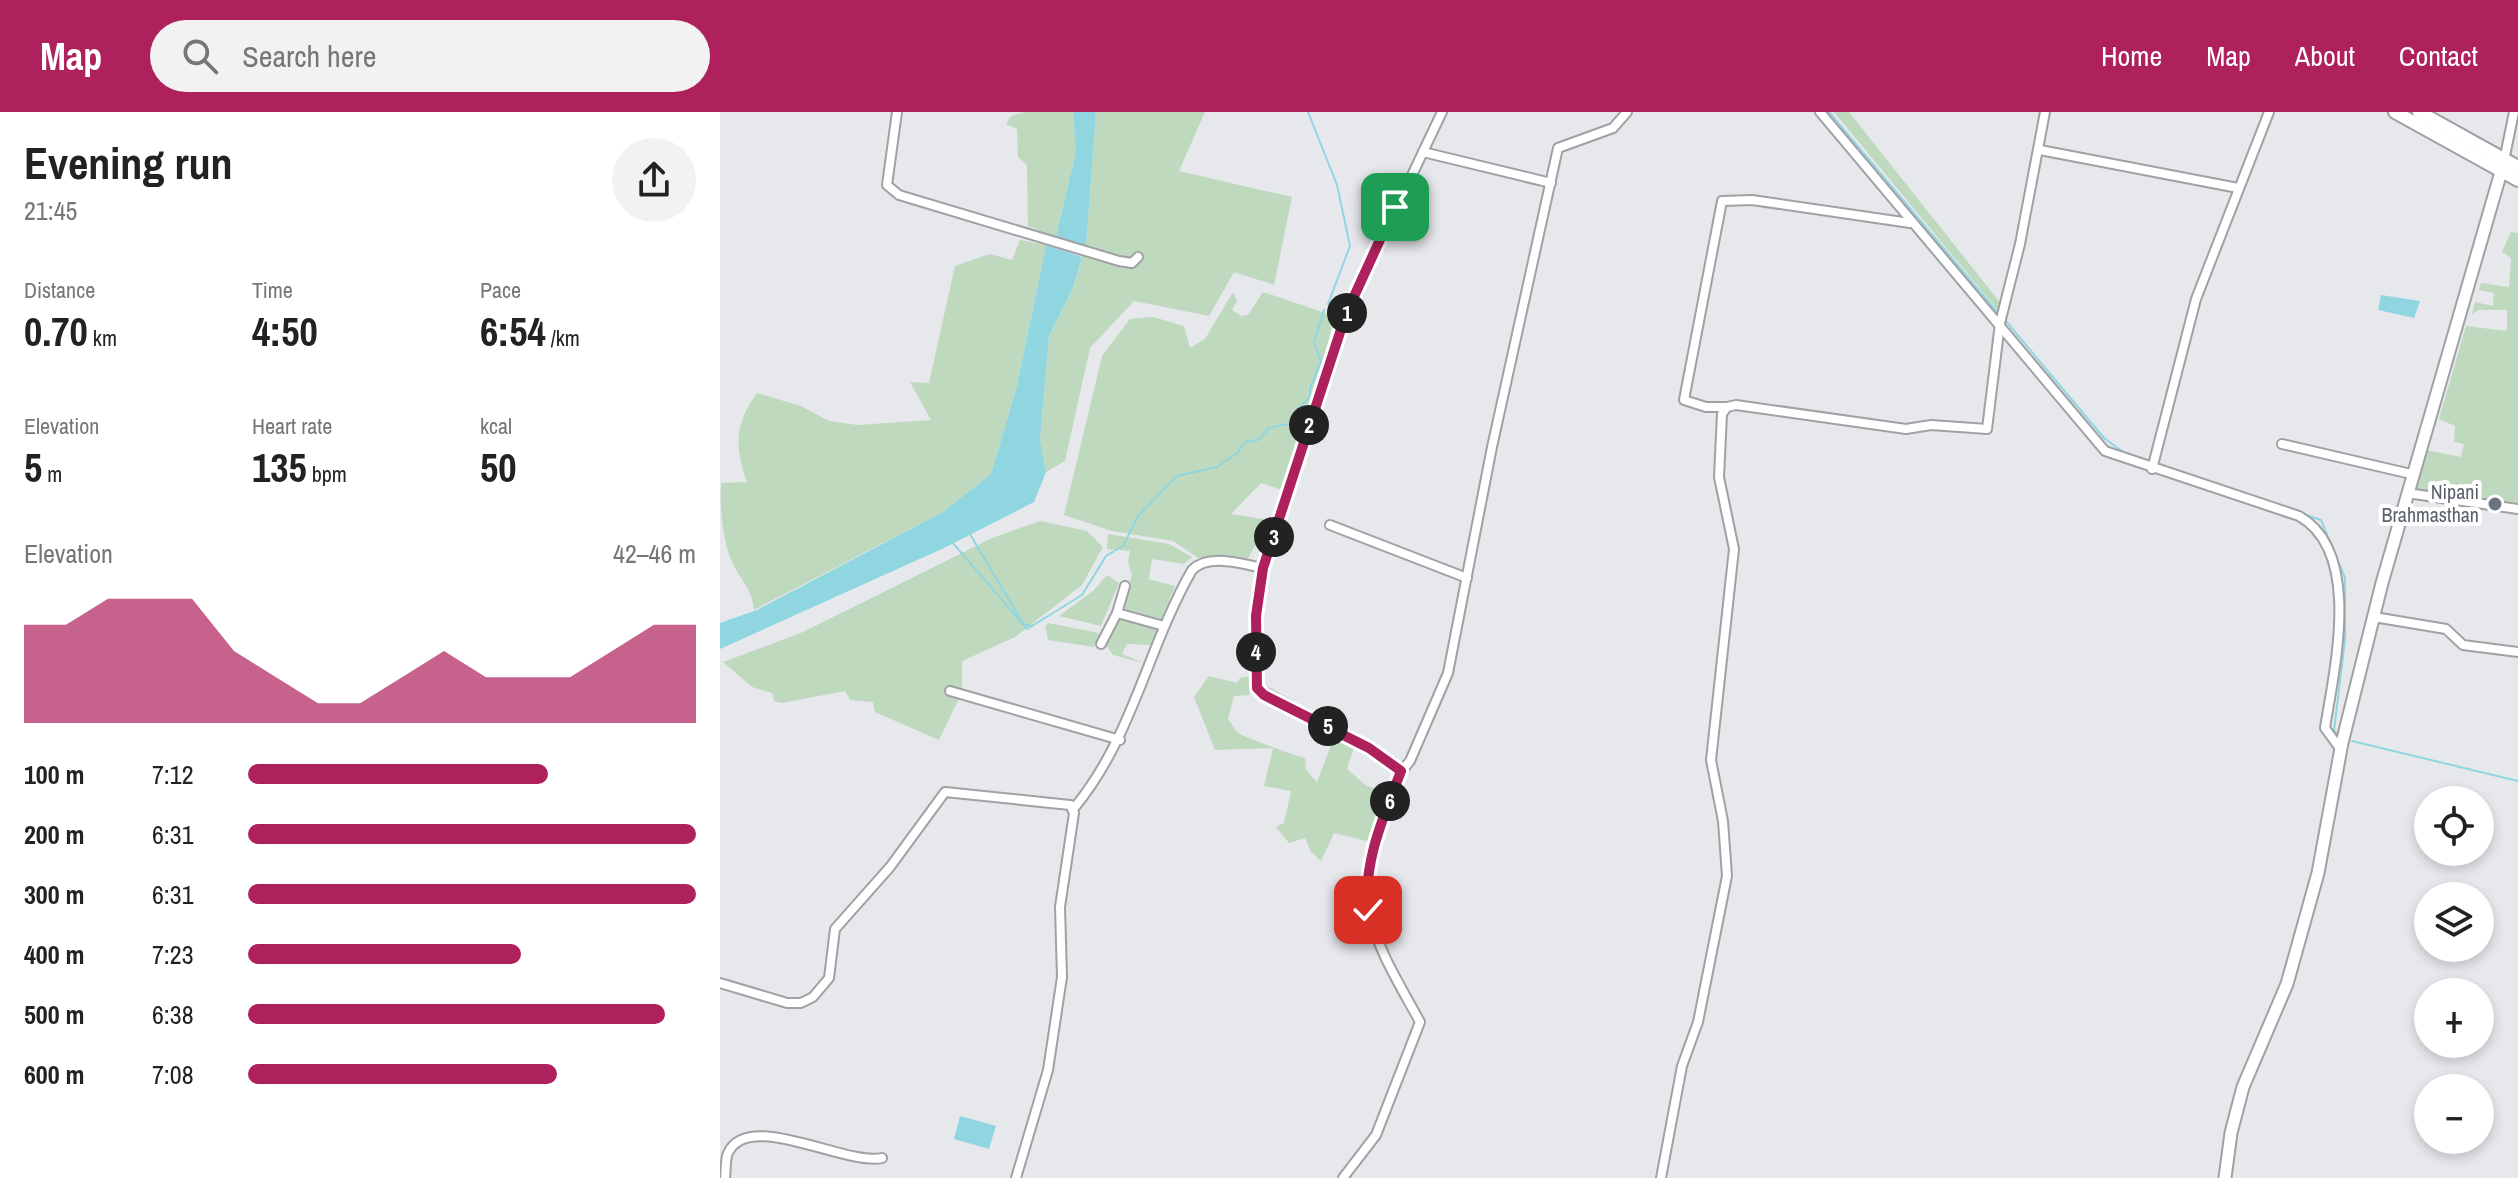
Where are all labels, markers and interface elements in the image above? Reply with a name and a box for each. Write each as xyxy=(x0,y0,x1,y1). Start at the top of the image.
search box xyxy=(150,20,710,92)
text: Map xyxy=(40,31,102,82)
icon: search xyxy=(178,34,222,78)
text: Search here xyxy=(242,36,376,76)
text: Home xyxy=(2101,37,2162,75)
text: Map xyxy=(2206,37,2251,75)
text: About xyxy=(2295,37,2355,75)
text: Contact xyxy=(2399,37,2478,75)
text: Evening run xyxy=(24,133,233,193)
button: share xyxy=(612,138,696,222)
pin xyxy=(1361,173,1429,241)
icon: arrive xyxy=(1373,185,1417,229)
text: 21:45 xyxy=(24,193,77,228)
text: Distance xyxy=(24,275,95,305)
text: Time xyxy=(252,275,293,305)
text: Pace xyxy=(480,275,521,305)
pin: 1 xyxy=(1327,293,1367,333)
text: 1 xyxy=(1342,298,1352,328)
text: 0.70 xyxy=(24,305,88,358)
text: 4:50 xyxy=(252,305,318,358)
text: 6:54 xyxy=(480,305,546,358)
text: km xyxy=(88,323,117,353)
text: /km xyxy=(546,323,580,353)
pin: 2 xyxy=(1289,405,1329,445)
text: 2 xyxy=(1304,410,1314,440)
text: Elevation xyxy=(24,411,99,441)
text: Heart rate xyxy=(252,411,332,441)
text: kcal xyxy=(480,411,512,441)
text: 5 xyxy=(24,441,42,494)
text: 135 xyxy=(252,441,307,494)
text: 50 xyxy=(480,441,516,494)
text: m xyxy=(42,459,62,489)
text: bpm xyxy=(307,459,347,489)
place label: Nipani Brahmasthan xyxy=(2381,478,2479,528)
marker: Nipani Brahmasthan xyxy=(2486,495,2504,513)
pin: 3 xyxy=(1254,517,1294,557)
text: 3 xyxy=(1269,522,1279,552)
text: Elevation xyxy=(24,536,113,571)
text: 42–46 m xyxy=(613,536,696,571)
pin: 4 xyxy=(1236,632,1276,672)
text: 4 xyxy=(1251,637,1261,667)
pin: 5 xyxy=(1308,706,1348,746)
text: 5 xyxy=(1323,711,1333,741)
text: 100 m xyxy=(24,757,84,792)
text: 7:12 xyxy=(152,757,194,792)
pin: 6 xyxy=(1370,781,1410,821)
text: 6 xyxy=(1385,786,1395,816)
map controls xyxy=(2414,786,2494,1154)
button: locate xyxy=(2414,786,2494,866)
text: 200 m xyxy=(24,817,84,852)
text: 6:31 xyxy=(152,817,194,852)
pin xyxy=(1334,876,1402,944)
text: 300 m xyxy=(24,877,84,912)
text: 6:31 xyxy=(152,877,194,912)
button: layers xyxy=(2414,882,2494,962)
icon: check xyxy=(1346,888,1390,932)
text: 400 m xyxy=(24,937,84,972)
text: 7:23 xyxy=(152,937,194,972)
button: + xyxy=(2414,978,2494,1058)
text: 500 m xyxy=(24,997,84,1032)
text: 6:38 xyxy=(152,997,194,1032)
text: 600 m xyxy=(24,1057,84,1092)
text: 7:08 xyxy=(152,1057,194,1092)
button: − xyxy=(2414,1074,2494,1154)

